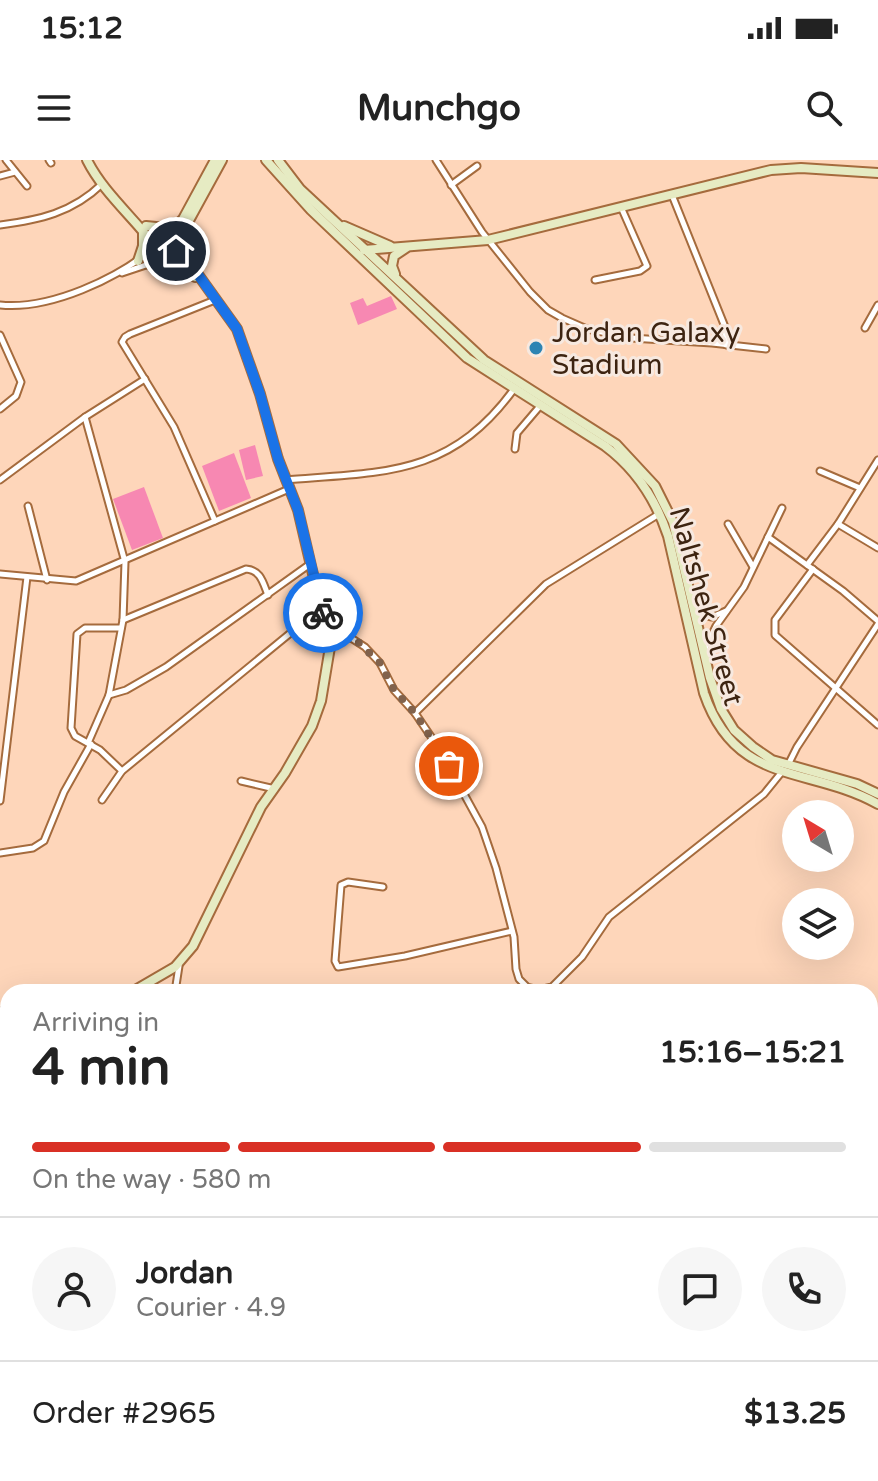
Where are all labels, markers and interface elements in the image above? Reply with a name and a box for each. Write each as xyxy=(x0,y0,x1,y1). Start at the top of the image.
text: 15:12 xyxy=(40,10,123,47)
icon: menu xyxy=(32,86,76,130)
icon: search xyxy=(802,86,846,130)
text: Munchgo xyxy=(357,87,521,130)
pin xyxy=(142,217,210,285)
icon: home xyxy=(154,229,198,273)
place label: Jordan Galaxy Stadium xyxy=(552,316,740,382)
marker: Jordan Galaxy Stadium xyxy=(527,339,545,357)
street label: Naltshek Street xyxy=(661,503,751,710)
courier xyxy=(283,573,363,653)
icon: bike xyxy=(301,591,345,635)
pin xyxy=(415,732,483,800)
icon: bag xyxy=(427,744,471,788)
north arrow xyxy=(782,800,854,872)
map controls xyxy=(782,800,854,960)
button: layers xyxy=(782,888,854,960)
text: Arriving in xyxy=(32,1007,159,1038)
text: 15:16–15:21 xyxy=(659,1034,846,1071)
text: 4 min xyxy=(32,1036,171,1099)
text: On the way · 580 m xyxy=(32,1164,271,1195)
button: person xyxy=(32,1247,116,1331)
button: chat xyxy=(658,1247,742,1331)
button: phone xyxy=(762,1247,846,1331)
text: Jordan xyxy=(136,1255,233,1292)
text: Courier · 4.9 xyxy=(136,1292,286,1323)
text: Order #2965 xyxy=(32,1395,216,1432)
text: $13.25 xyxy=(744,1395,846,1432)

